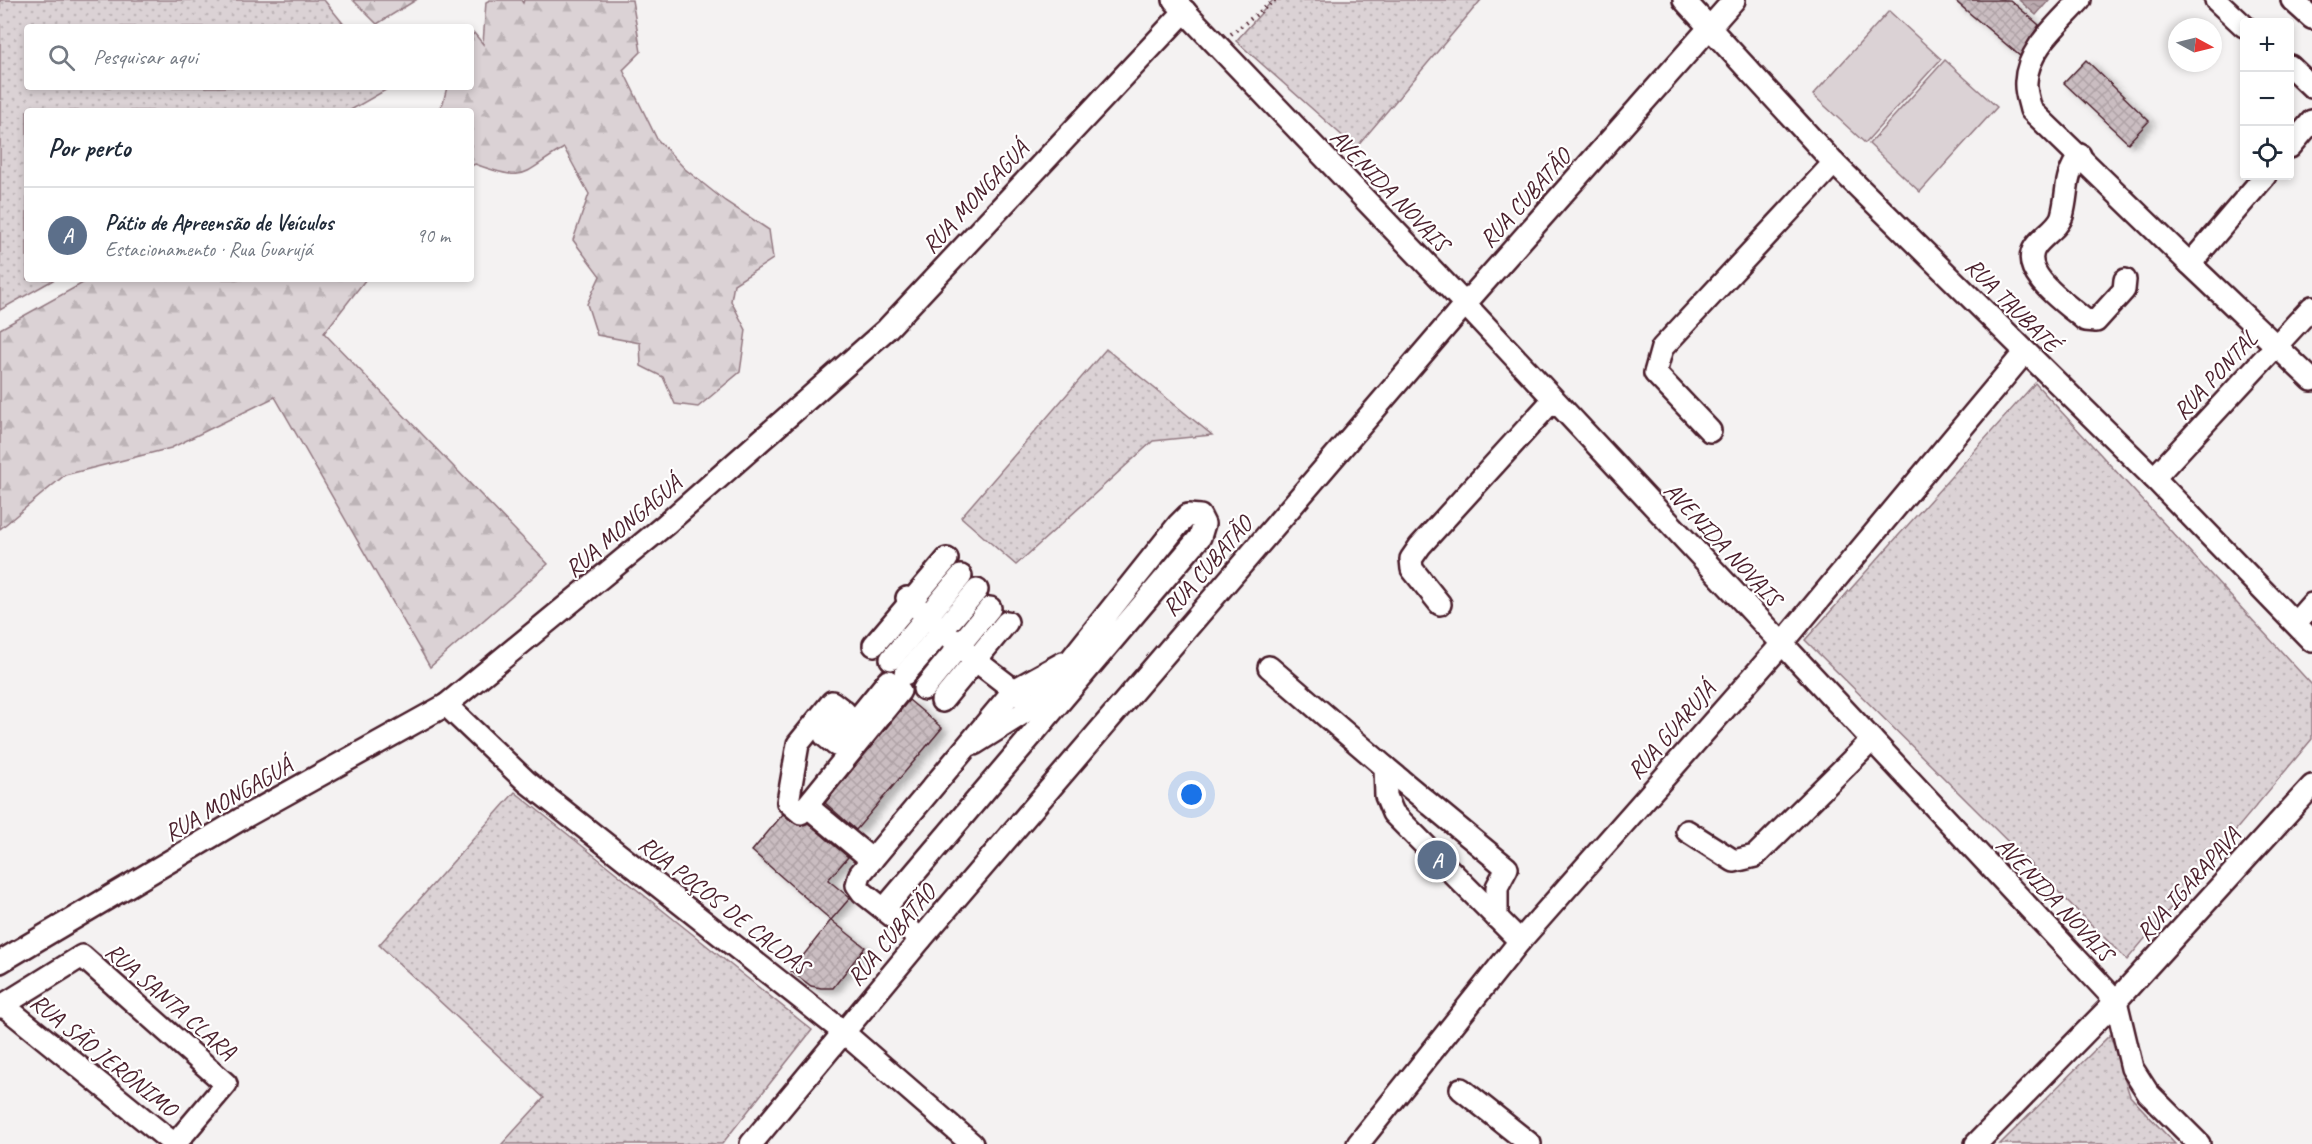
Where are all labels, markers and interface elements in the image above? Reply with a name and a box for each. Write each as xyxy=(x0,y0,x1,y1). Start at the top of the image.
north arrow xyxy=(2168,18,2222,72)
map controls xyxy=(2240,18,2294,180)
button: + xyxy=(2240,18,2294,72)
search box xyxy=(24,24,474,90)
icon: search xyxy=(45,41,78,74)
text: Pesquisar aqui xyxy=(93,43,198,71)
button: − xyxy=(2240,72,2294,126)
street label: AVENIDA NOVAIS xyxy=(1324,122,1458,260)
button: locate xyxy=(2240,126,2294,180)
text: Por perto xyxy=(48,131,130,164)
street label: RUA MONGAGUÁ xyxy=(915,132,1037,260)
street label: RUA CUBATÃO xyxy=(1473,140,1579,254)
text: Pátio de Apreensão de Veículos xyxy=(105,209,333,237)
text: A xyxy=(62,223,73,248)
text: 90 m xyxy=(416,223,450,248)
text: Estacionamento · Rua Guarujá xyxy=(105,237,313,262)
street label: RUA TAUBATÉ xyxy=(1959,251,2069,361)
street label: RUA PONTAL xyxy=(2166,324,2264,426)
street label: RUA MONGAGUÁ xyxy=(559,467,690,584)
street label: AVENIDA NOVAIS xyxy=(1658,475,1791,615)
street label: RUA CUBATÃO xyxy=(1155,507,1261,622)
street label: RUA GUARUJÁ xyxy=(1620,673,1724,785)
street label: RUA MONGAGUÁ xyxy=(158,749,300,848)
your location xyxy=(1177,780,1206,809)
street label: RUA IGARAPAVA xyxy=(2129,820,2247,947)
street label: RUA POÇOS DE CALDAS xyxy=(633,829,818,983)
street label: AVENIDA NOVAIS xyxy=(1990,830,2123,970)
pin: A xyxy=(1418,838,1456,882)
street label: RUA CUBATÃO xyxy=(840,876,944,992)
street label: RUA SANTA CLARA xyxy=(99,936,243,1067)
street label: RUA SÃO JERÔNIMO xyxy=(24,987,185,1125)

